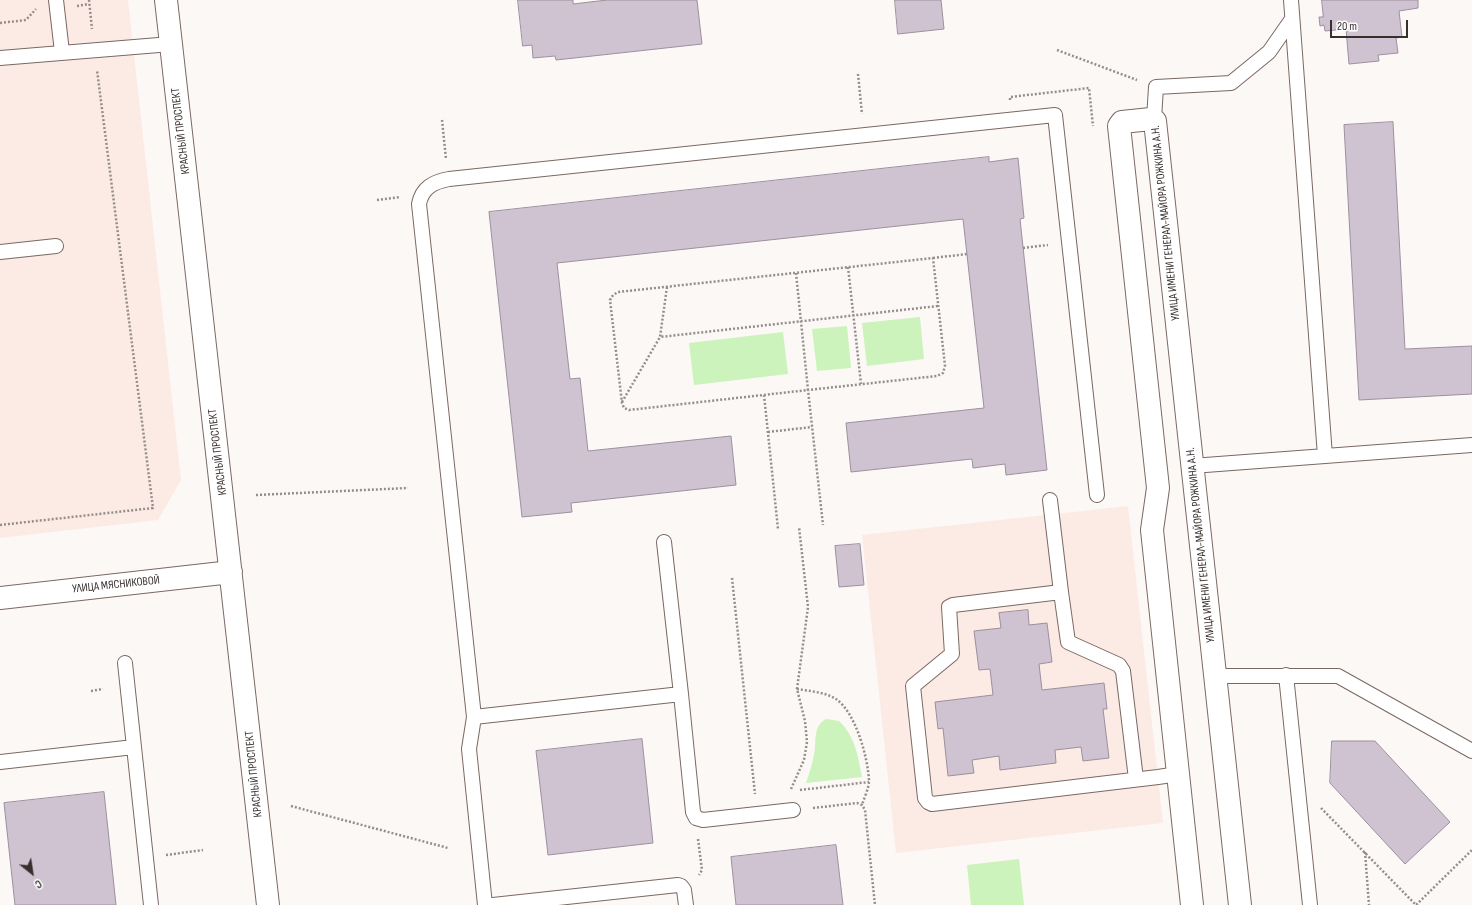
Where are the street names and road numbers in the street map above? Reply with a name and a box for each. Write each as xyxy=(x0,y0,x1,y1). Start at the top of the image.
street label: КРАСНЫЙ ПРОСПЕКТ xyxy=(169,87,193,175)
street label: УЛИЦА ИМЕНИ ГЕНЕРАЛ-МАЙОРА РОЖКИНА А.Н. xyxy=(1149,125,1183,321)
street label: КРАСНЫЙ ПРОСПЕКТ xyxy=(206,408,230,496)
street label: УЛИЦА ИМЕНИ ГЕНЕРАЛ-МАЙОРА РОЖКИНА А.Н. xyxy=(1184,447,1218,643)
street label: УЛИЦА МЯСНИКОВОЙ xyxy=(71,573,161,597)
street label: КРАСНЫЙ ПРОСПЕКТ xyxy=(242,730,266,818)

